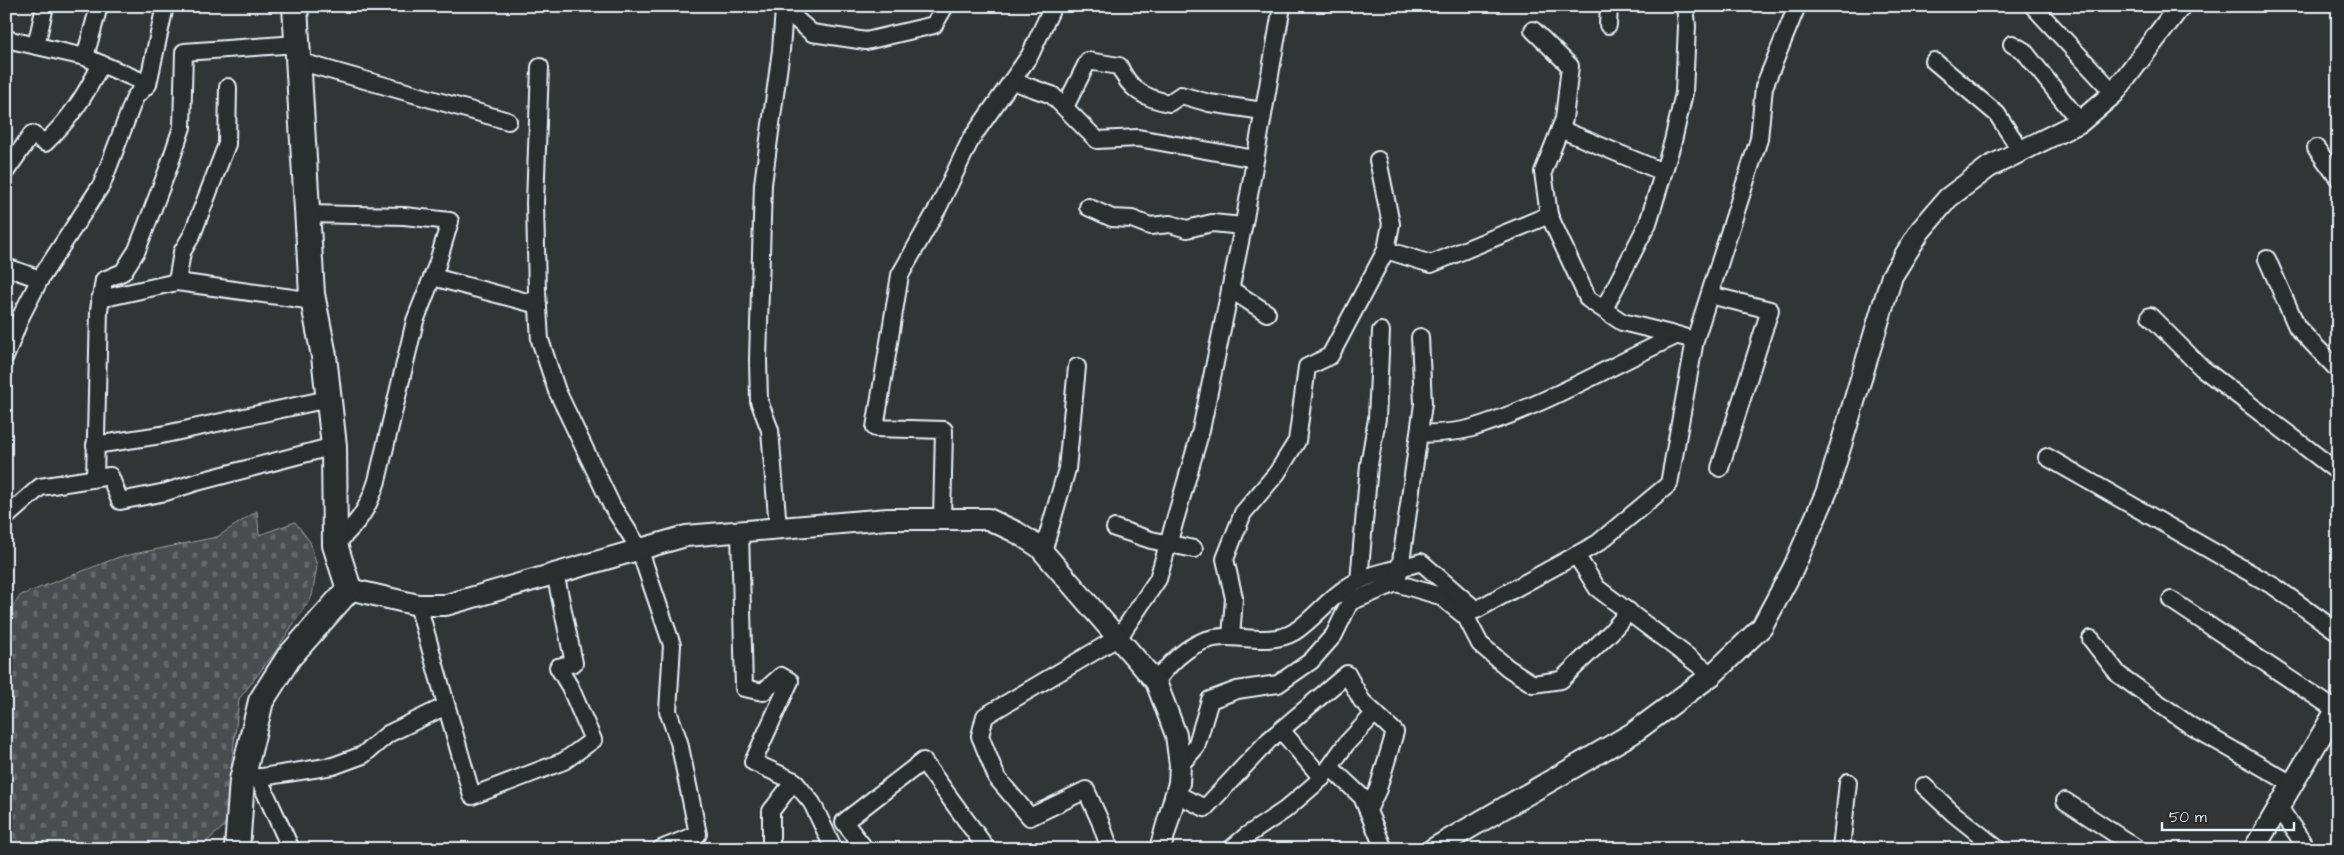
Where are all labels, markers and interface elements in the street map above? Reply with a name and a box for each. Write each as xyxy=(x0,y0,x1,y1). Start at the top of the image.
scale bar xyxy=(2162,800,2294,832)
text: 50 m xyxy=(2169,807,2207,828)

